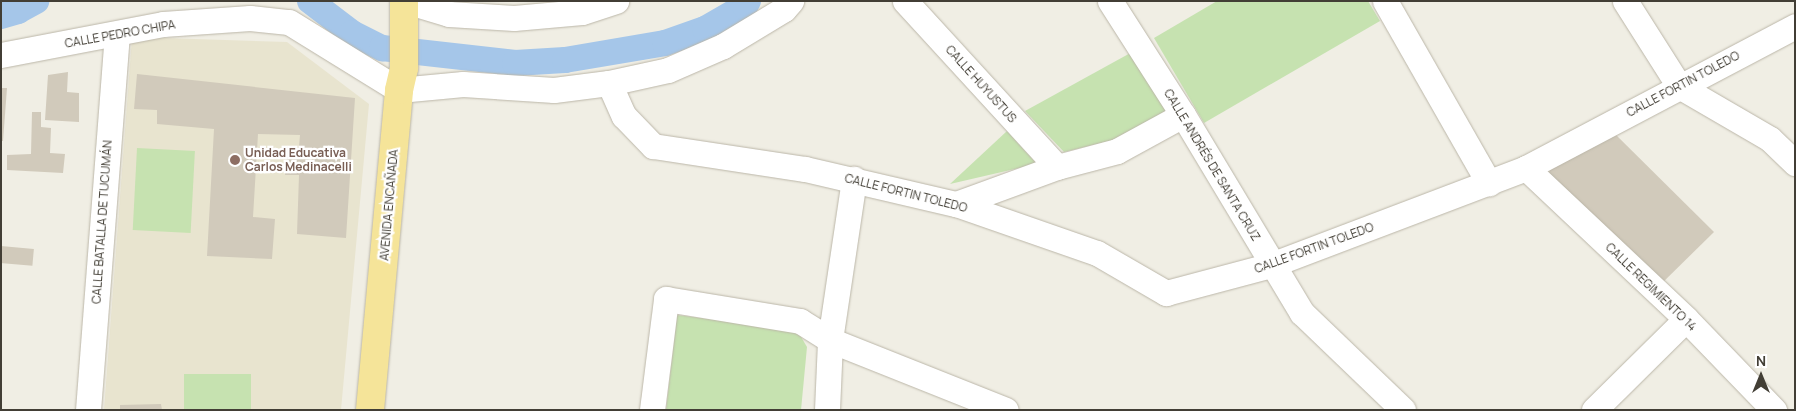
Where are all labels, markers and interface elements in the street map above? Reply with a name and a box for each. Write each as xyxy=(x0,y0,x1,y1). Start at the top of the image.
street label: CALLE PEDRO CHIPA xyxy=(64,17,176,51)
street label: CALLE HUYUSTUS xyxy=(943,42,1019,126)
street label: CALLE FORTIN TOLEDO xyxy=(1624,48,1742,120)
street label: CALLE ANDRÉS DE SANTA CRUZ xyxy=(1161,86,1263,244)
street label: CALLE BATALLA DE TUCUMÁN xyxy=(89,140,115,304)
place label: Unidad Educativa Carlos Medinacelli xyxy=(245,146,352,174)
street label: AVENIDA ENCAÑADA xyxy=(377,149,401,261)
marker: Unidad Educativa Carlos Medinacelli xyxy=(229,154,241,166)
street label: CALLE FORTIN TOLEDO xyxy=(843,171,969,215)
street label: CALLE FORTIN TOLEDO xyxy=(1252,220,1376,276)
street label: CALLE REGIMIENTO 14 xyxy=(1603,240,1699,334)
north arrow xyxy=(1736,351,1786,401)
text: N xyxy=(1756,351,1766,370)

